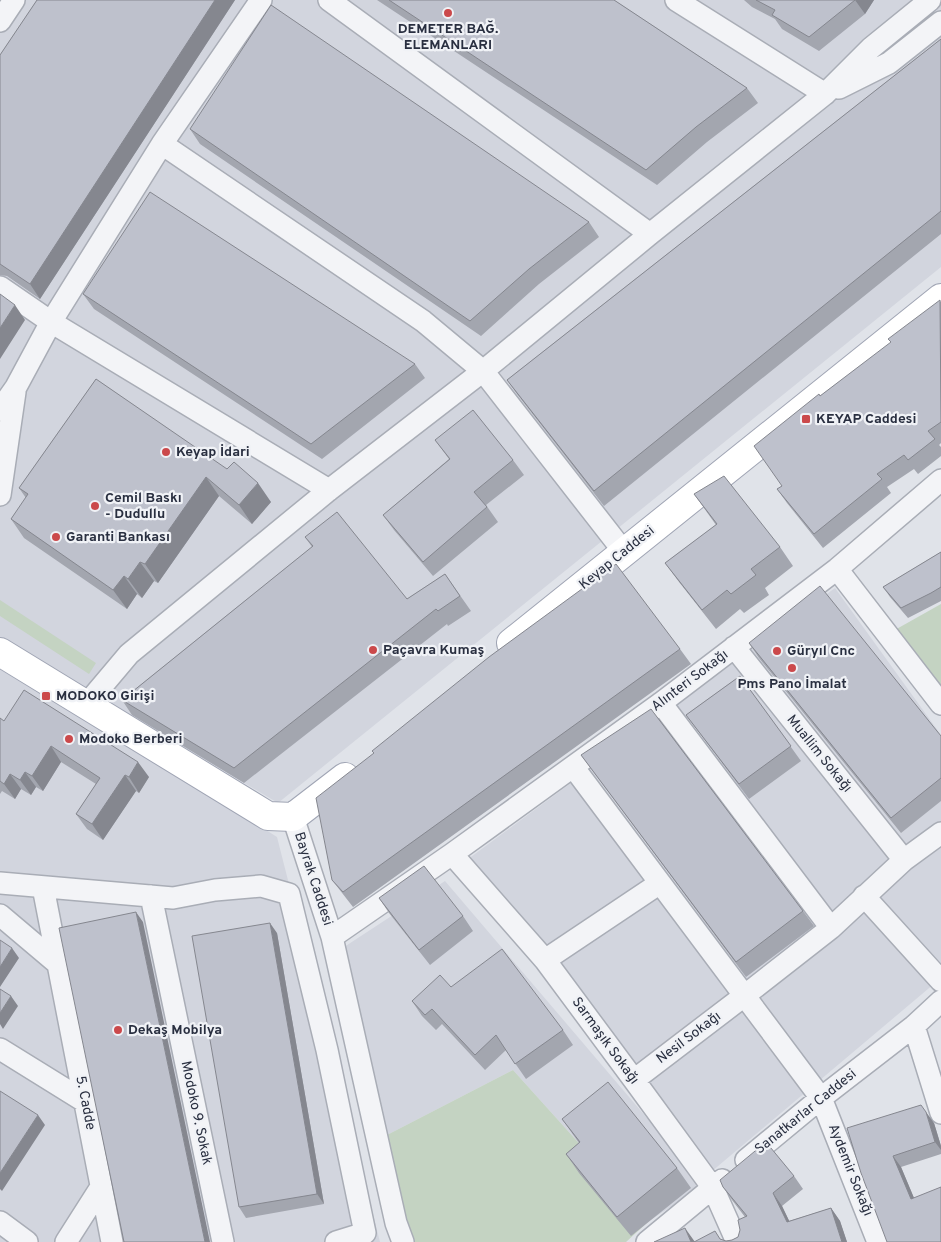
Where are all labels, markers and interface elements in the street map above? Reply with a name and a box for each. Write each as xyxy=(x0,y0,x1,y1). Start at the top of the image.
marker: DEMETER BAĞ. ELEMANLARI xyxy=(442,7,454,19)
place label: DEMETER BAĞ. ELEMANLARI xyxy=(398,20,498,54)
place label: KEYAP Caddesi xyxy=(816,411,916,428)
marker: KEYAP Caddesi xyxy=(800,413,812,425)
place label: Keyap İdari xyxy=(176,444,250,461)
marker: Keyap İdari xyxy=(160,446,172,458)
place label: Cemil Baskı - Dudullu xyxy=(105,490,182,523)
marker: Cemil Baskı - Dudullu xyxy=(89,500,101,512)
street label: Keyap Caddesi xyxy=(576,522,658,594)
place label: Garanti Bankası xyxy=(66,529,170,546)
marker: Garanti Bankası xyxy=(50,531,62,543)
place label: Paçavra Kumaş xyxy=(383,642,484,659)
place label: Güryıl Cnc xyxy=(787,643,855,660)
marker: Paçavra Kumaş xyxy=(367,644,379,656)
marker: Güryıl Cnc xyxy=(771,645,783,657)
street label: Alınteri Sokağı xyxy=(648,647,732,715)
marker: Pms Pano İmalat xyxy=(786,662,798,674)
place label: Pms Pano İmalat xyxy=(737,676,847,693)
place label: MODOKO Girişi xyxy=(56,688,154,705)
marker: MODOKO Girişi xyxy=(40,690,52,702)
street label: Muallim Sokağı xyxy=(783,712,855,796)
place label: Modoko Berberi xyxy=(79,731,182,748)
marker: Modoko Berberi xyxy=(63,733,75,745)
street label: Bayrak Caddesi xyxy=(290,830,336,928)
street label: Sarmaşık Sokağı xyxy=(568,994,642,1088)
street label: Nesil Sokağı xyxy=(653,1008,725,1068)
place label: Dekaş Mobilya xyxy=(128,1022,222,1039)
marker: Dekaş Mobilya xyxy=(112,1024,124,1036)
street label: Modoko 9. Sokak xyxy=(177,1060,215,1166)
street label: Sanatkarlar Caddesi xyxy=(752,1066,860,1158)
street label: 5. Cadde xyxy=(71,1074,99,1132)
street label: Aydemir Sokağı xyxy=(824,1121,876,1219)

